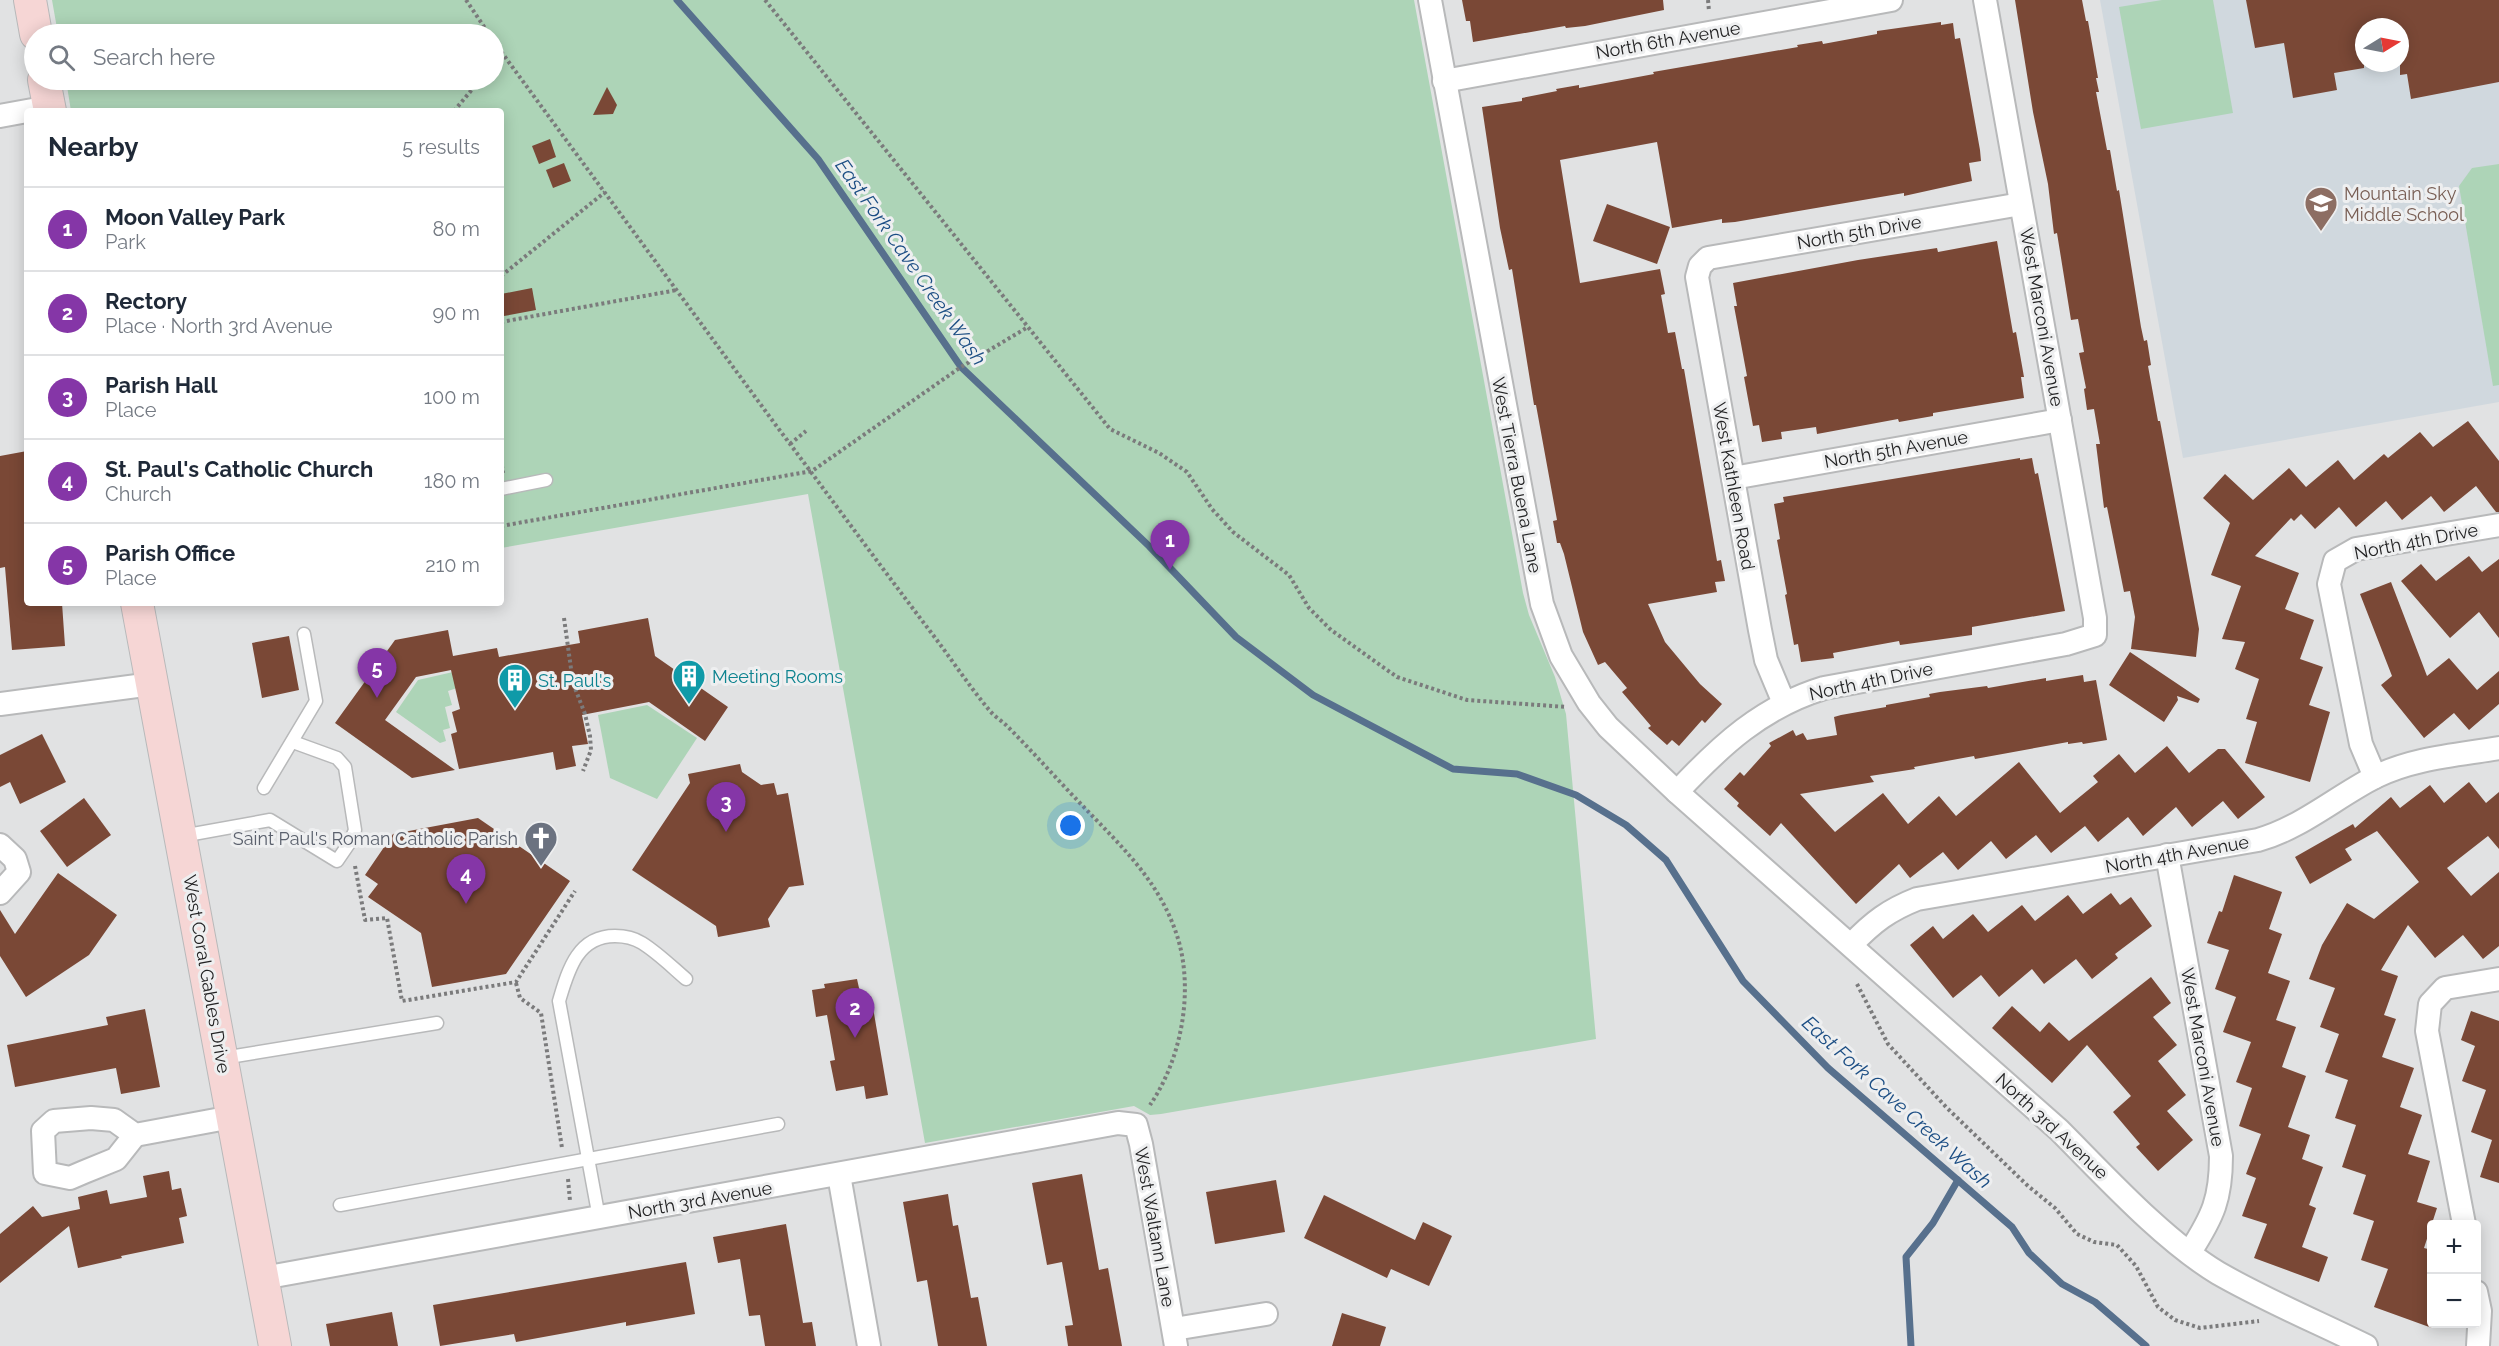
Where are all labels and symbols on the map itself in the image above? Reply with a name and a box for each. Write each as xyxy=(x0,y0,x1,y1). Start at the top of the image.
street label: North 6th Avenue xyxy=(1594,17,1742,63)
north arrow xyxy=(2355,18,2409,72)
water label: East Fork Cave Creek Wash xyxy=(830,154,992,370)
place label: Mountain Sky Middle School xyxy=(2344,183,2464,225)
school or university icon: Mountain Sky Middle School xyxy=(2303,185,2339,232)
street label: North 5th Drive xyxy=(1795,211,1923,253)
street label: West Marconi Avenue xyxy=(2016,226,2068,408)
street label: West Tierra Buena Lane xyxy=(1488,375,1546,575)
street label: West Kathleen Road xyxy=(1709,401,1759,571)
street label: North 5th Avenue xyxy=(1823,426,1970,472)
street label: North 4th Drive xyxy=(2352,519,2480,563)
pin: 1 xyxy=(1150,520,1190,570)
pin: 5 xyxy=(358,648,397,698)
building icon: Meeting Rooms xyxy=(671,658,707,705)
street label: North 4th Drive xyxy=(1807,658,1935,704)
building icon: St. Paul's xyxy=(497,662,533,709)
place label: Meeting Rooms xyxy=(712,666,843,687)
place label: St. Paul's xyxy=(538,670,611,691)
pin: 3 xyxy=(706,782,746,832)
your location xyxy=(1056,811,1085,840)
church icon: Saint Paul's Roman Catholic Parish xyxy=(523,820,559,867)
place label: Saint Paul's Roman Catholic Parish xyxy=(233,828,518,849)
street label: North 4th Avenue xyxy=(2104,831,2251,877)
pin: 4 xyxy=(446,854,486,904)
street label: West Coral Gables Drive xyxy=(179,873,235,1075)
street label: West Marconi Avenue xyxy=(2177,966,2229,1148)
pin: 2 xyxy=(836,988,874,1038)
water label: East Fork Cave Creek Wash xyxy=(1797,1011,1997,1193)
street label: North 3rd Avenue xyxy=(1991,1069,2113,1184)
street label: West Waltann Lane xyxy=(1131,1145,1180,1309)
street label: North 3rd Avenue xyxy=(626,1177,774,1223)

